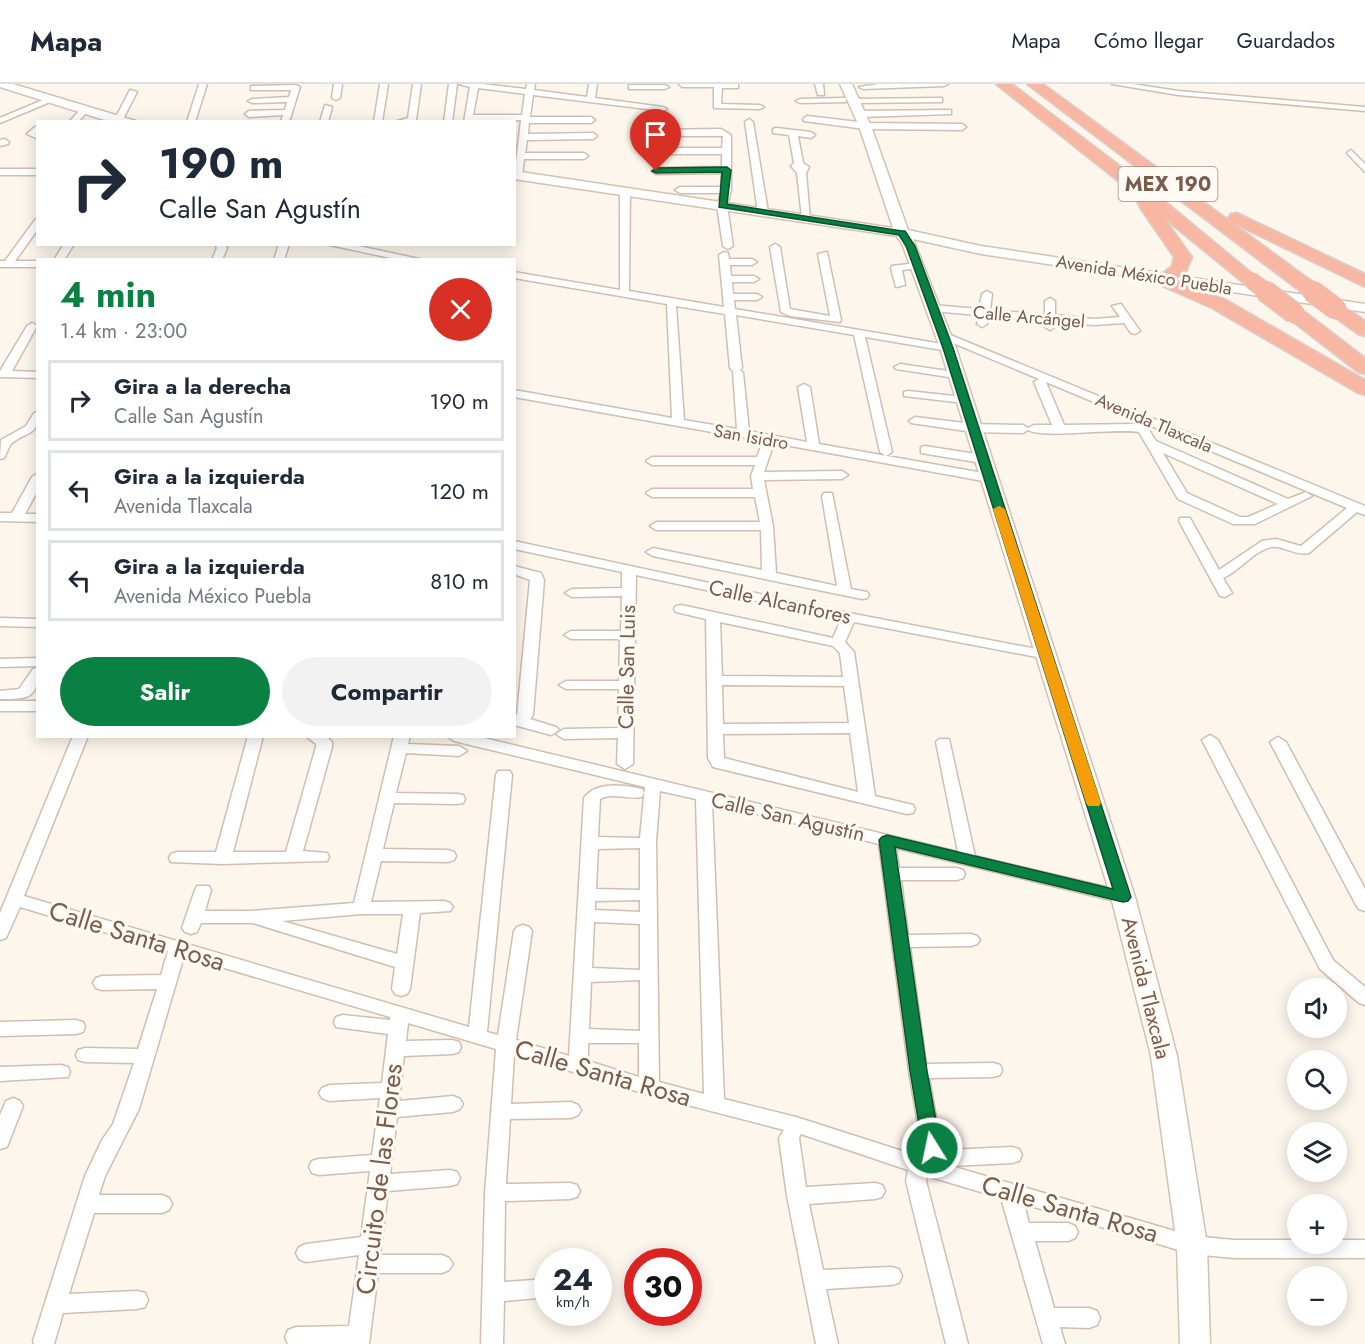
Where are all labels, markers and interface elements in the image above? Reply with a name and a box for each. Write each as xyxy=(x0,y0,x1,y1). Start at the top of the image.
text: Mapa xyxy=(30,21,102,62)
text: Mapa xyxy=(1011,26,1061,56)
text: Cómo llegar xyxy=(1094,26,1203,56)
text: Guardados xyxy=(1236,26,1335,56)
pin xyxy=(630,109,681,171)
icon: arrive xyxy=(639,118,672,151)
text: 190 m xyxy=(159,133,283,194)
icon: right xyxy=(60,144,138,222)
road number: MEX 190 xyxy=(1118,167,1218,201)
text: Calle San Agustín xyxy=(159,189,361,228)
street label: Avenida México Puebla xyxy=(1054,248,1234,302)
text: 4 min xyxy=(60,268,156,320)
button: close xyxy=(429,278,492,341)
street label: Calle Arcángel xyxy=(972,299,1086,335)
text: 1.4 km · 23:00 xyxy=(60,317,187,346)
text: Gira a la derecha xyxy=(114,370,291,402)
icon: right xyxy=(63,384,96,417)
text: 190 m xyxy=(429,385,489,417)
street label: Avenida Tlaxcala xyxy=(1091,387,1217,459)
text: Calle San Agustín xyxy=(114,402,264,431)
street label: San Isidro xyxy=(711,418,791,456)
text: Gira a la izquierda xyxy=(114,460,305,492)
icon: left xyxy=(63,474,96,507)
text: 120 m xyxy=(430,475,489,507)
text: Avenida Tlaxcala xyxy=(114,492,253,521)
text: Gira a la izquierda xyxy=(114,550,305,582)
icon: left xyxy=(63,564,96,597)
text: 810 m xyxy=(430,565,489,597)
street label: Calle Alcanfores xyxy=(706,572,854,632)
text: Avenida México Puebla xyxy=(114,582,311,611)
street label: Calle San Luis xyxy=(611,605,643,729)
button: Salir xyxy=(60,657,270,726)
button: Compartir xyxy=(282,657,492,726)
street label: Calle San Agustín xyxy=(708,785,868,849)
street label: Calle Santa Rosa xyxy=(44,891,230,981)
street label: Avenida Tlaxcala xyxy=(1114,914,1178,1062)
map controls xyxy=(1287,978,1347,1326)
button: sound xyxy=(1287,978,1347,1038)
street label: Calle Santa Rosa xyxy=(510,1030,696,1116)
button: search xyxy=(1287,1050,1347,1110)
street label: Circuito de las Flores xyxy=(346,1061,412,1297)
position arrow xyxy=(900,1116,964,1180)
button: layers xyxy=(1287,1122,1347,1182)
street label: Calle Santa Rosa xyxy=(977,1166,1163,1252)
button: + xyxy=(1287,1194,1347,1254)
speed limit sign: 30 xyxy=(624,1248,702,1326)
text: 24 xyxy=(553,1258,593,1301)
button: − xyxy=(1287,1266,1347,1326)
text: km/h xyxy=(556,1291,590,1313)

